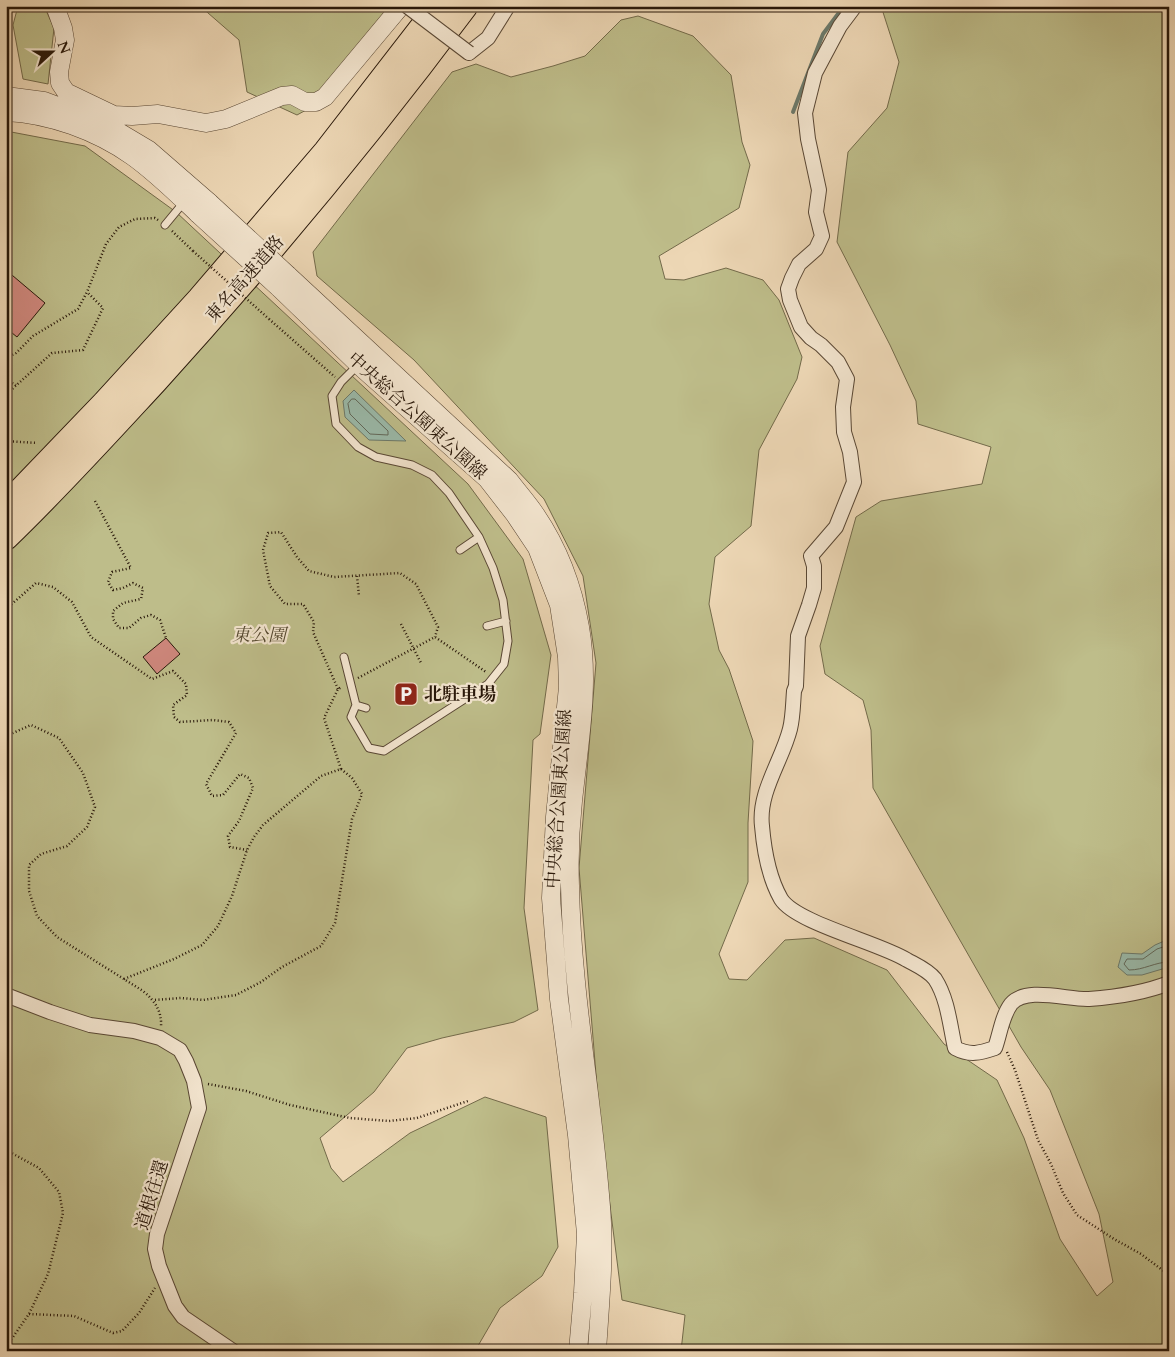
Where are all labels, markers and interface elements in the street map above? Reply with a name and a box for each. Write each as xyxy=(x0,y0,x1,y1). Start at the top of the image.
north arrow xyxy=(28,28,78,78)
text: N xyxy=(53,38,75,57)
street label: 東名高速道路 xyxy=(200,230,290,328)
street label: 中央総合公園東公園線 xyxy=(342,346,492,486)
park label: 東公園 xyxy=(232,623,289,648)
parking icon: 北駐車場 xyxy=(393,681,419,707)
place label: 北駐車場 xyxy=(424,682,496,707)
street label: 中央総合公園東公園線 xyxy=(540,708,578,890)
street label: 道根往還 xyxy=(130,1157,174,1233)

